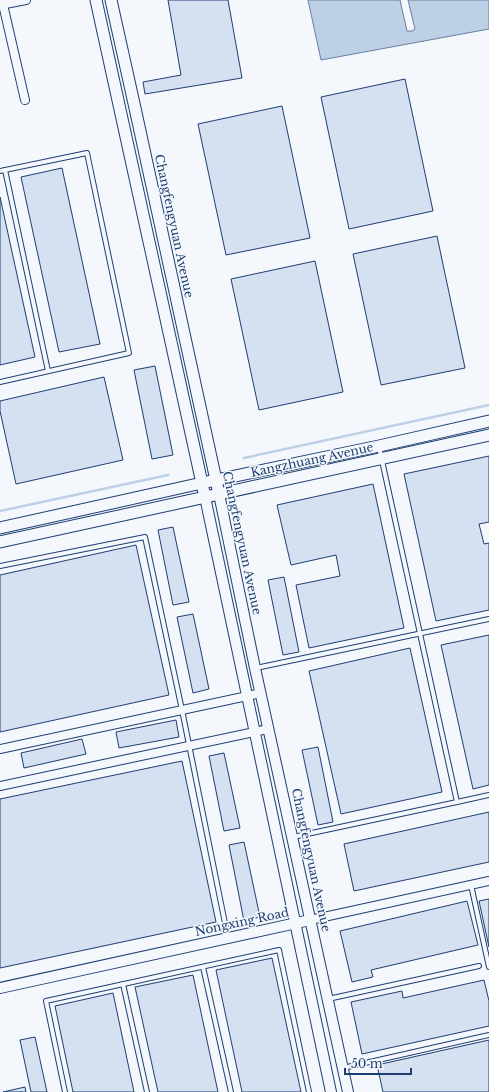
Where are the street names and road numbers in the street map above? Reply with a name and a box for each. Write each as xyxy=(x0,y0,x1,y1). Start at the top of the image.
street label: Changfengyuan Avenue xyxy=(152,153,197,299)
street label: Kangzhuang Avenue xyxy=(249,439,375,480)
street label: Changfengyuan Avenue xyxy=(220,470,265,616)
street label: Changfengyuan Avenue xyxy=(289,787,334,933)
street label: Nongxing Road xyxy=(193,904,290,939)

